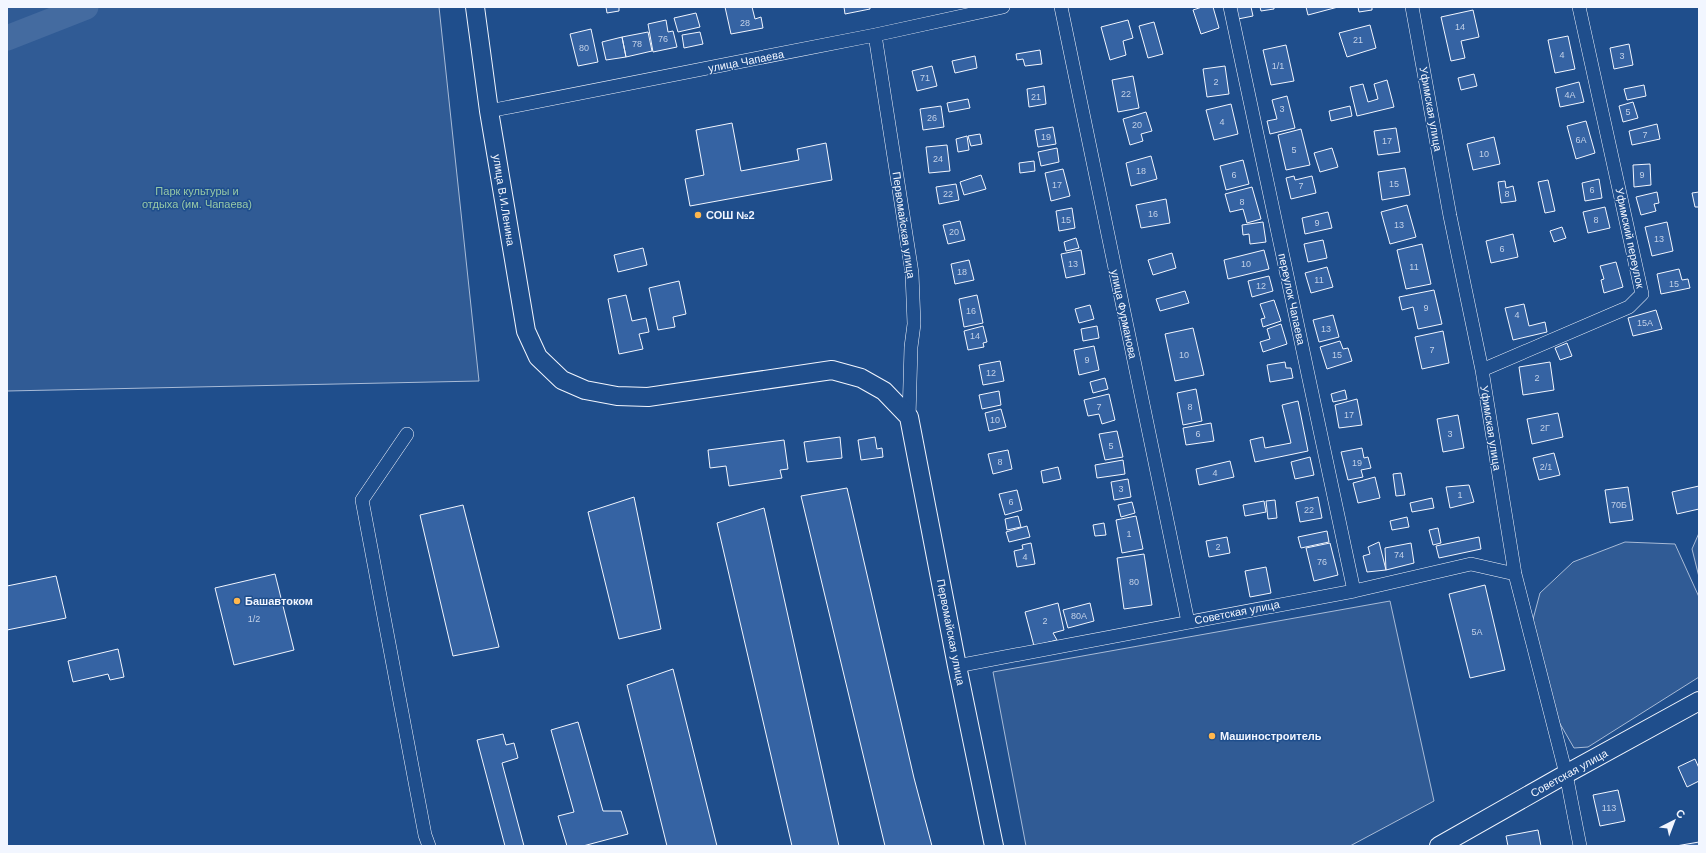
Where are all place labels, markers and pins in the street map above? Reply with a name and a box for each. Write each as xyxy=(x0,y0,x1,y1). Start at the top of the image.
place label: СОШ №2 xyxy=(706,209,755,221)
marker: СОШ №2 xyxy=(693,210,703,220)
place label: Башавтоком xyxy=(245,595,313,607)
marker: Башавтоком xyxy=(232,596,242,606)
place label: Машиностроитель xyxy=(1220,730,1322,742)
marker: Машиностроитель xyxy=(1207,731,1217,741)

